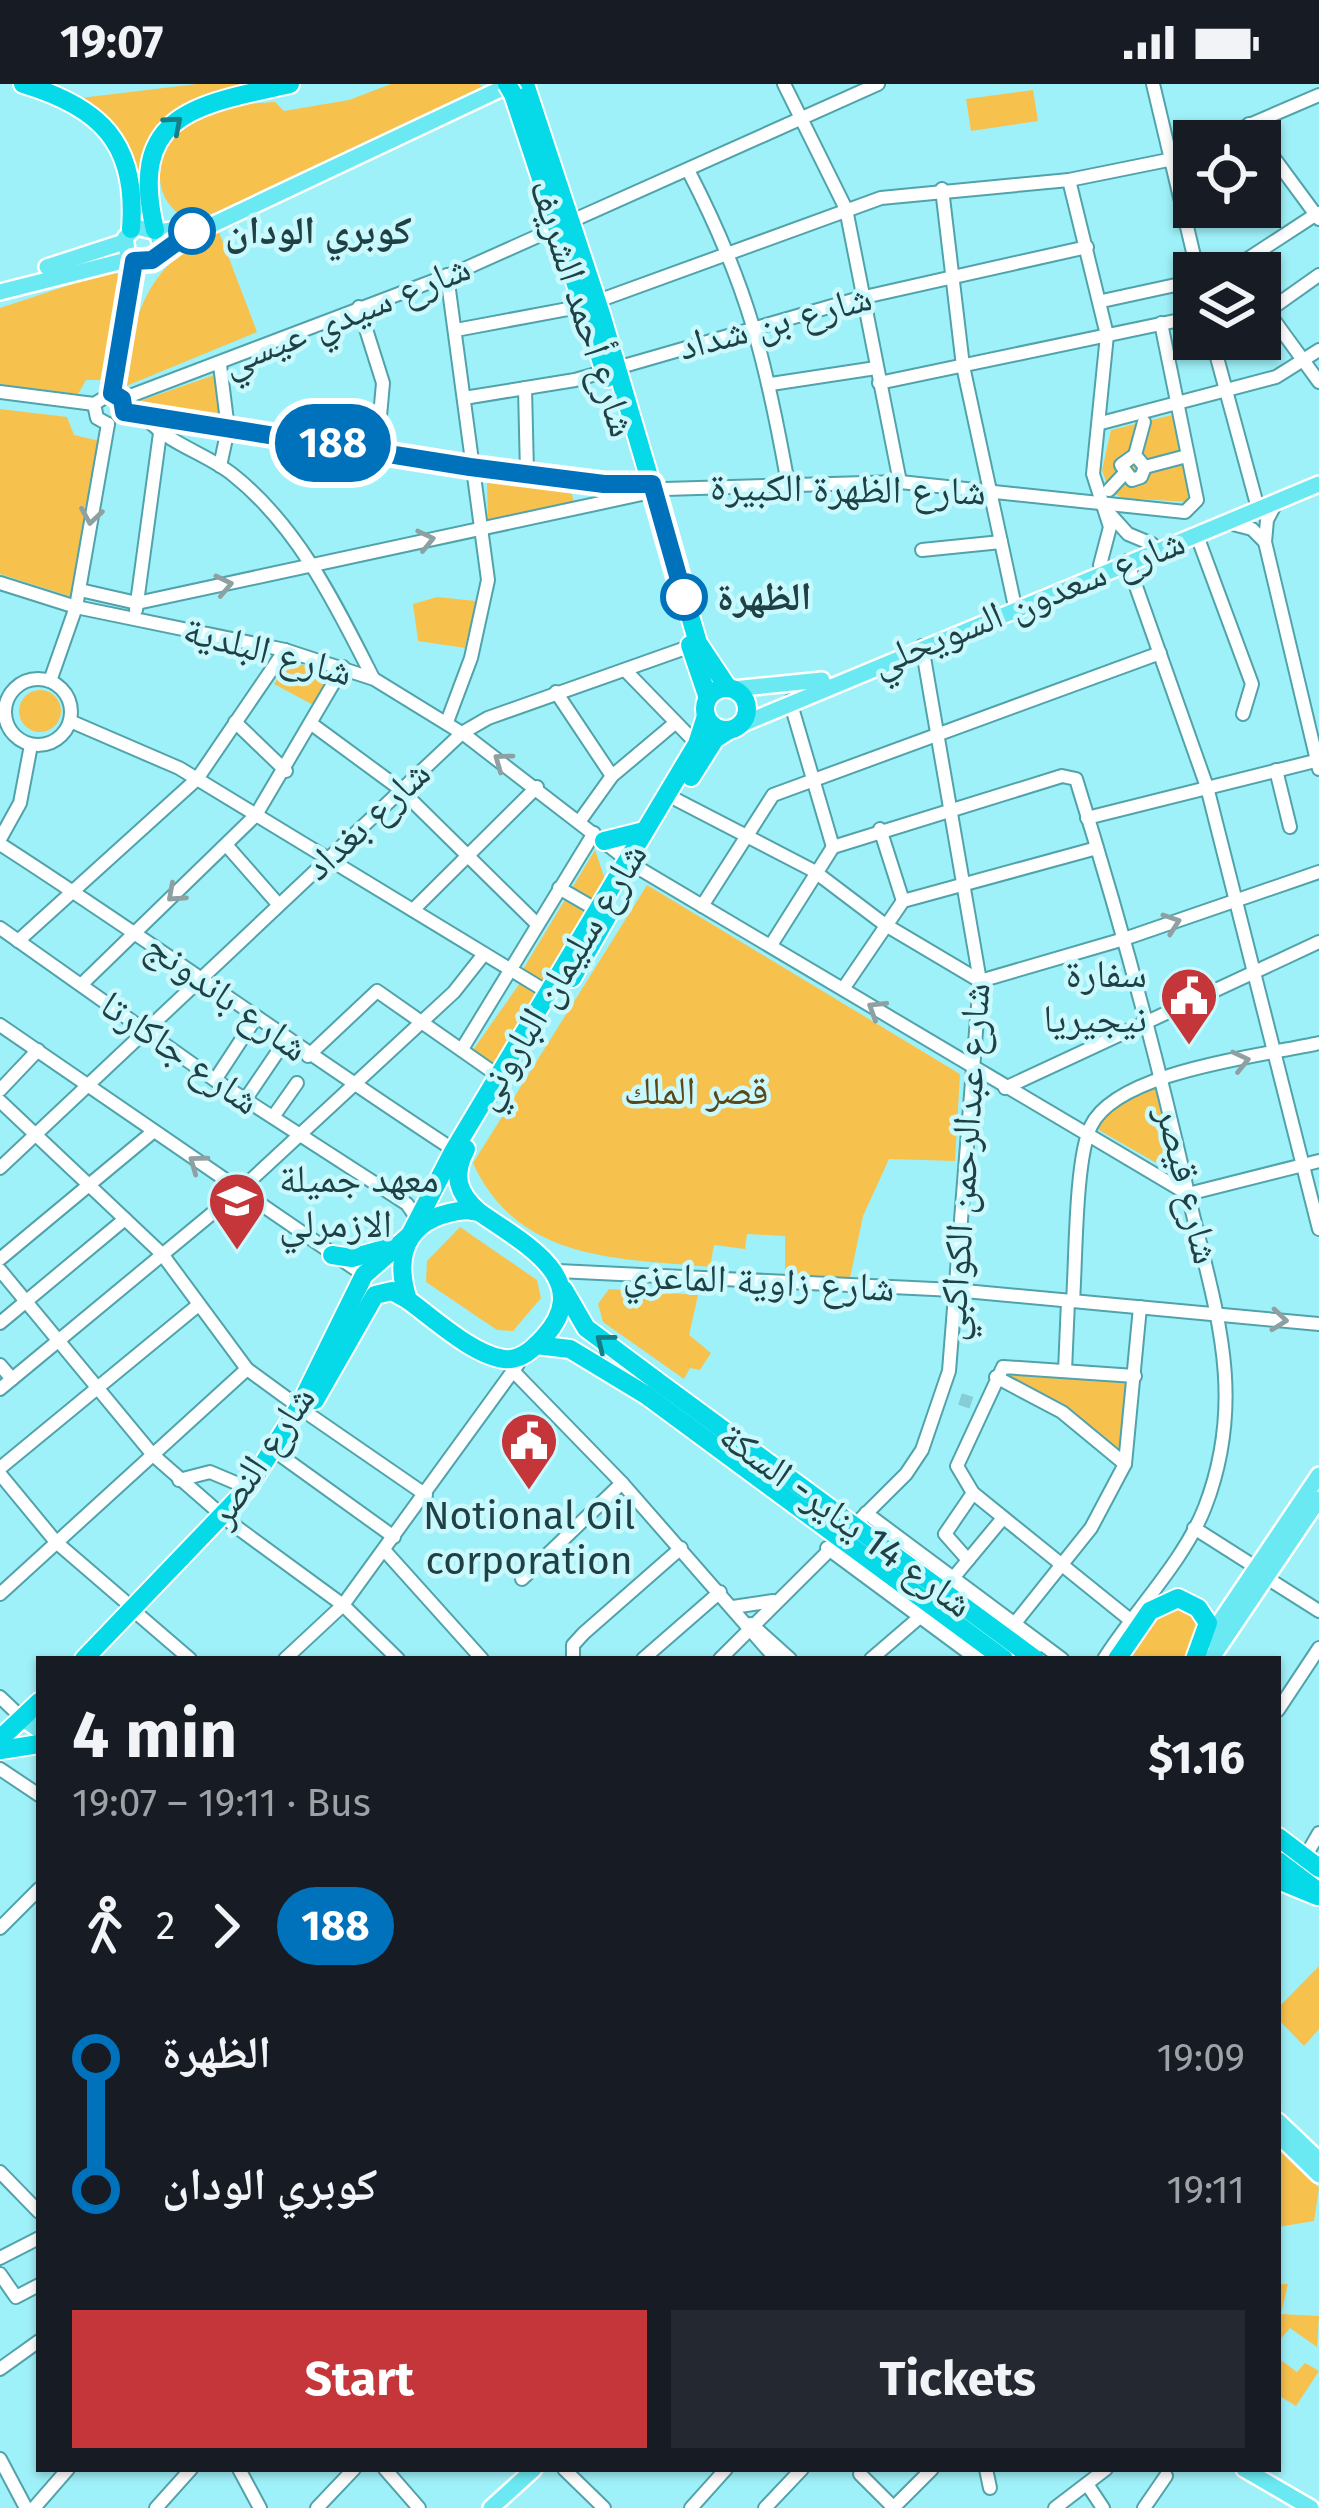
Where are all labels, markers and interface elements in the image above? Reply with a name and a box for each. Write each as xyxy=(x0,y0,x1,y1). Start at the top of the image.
text: 19:07 xyxy=(60,15,163,69)
one-way arrow xyxy=(161,117,182,138)
map controls xyxy=(1173,120,1281,360)
button: locate xyxy=(1173,120,1281,228)
street label: شارع أحمد الشريف xyxy=(519,173,647,443)
place label: كوبري الودان xyxy=(225,208,412,262)
marker: كوبري الودان xyxy=(170,209,214,253)
street label: شارع سيدي عيسي xyxy=(215,244,480,393)
button: layers xyxy=(1173,252,1281,360)
street label: شارع بن شداد xyxy=(673,274,877,371)
line badge: 188 xyxy=(264,404,402,482)
text: 188 xyxy=(299,418,367,468)
street label: شارع الظهرة الكبيرة xyxy=(710,464,986,515)
one-way arrow xyxy=(80,505,105,525)
street label: شارع سعدون السويحلي xyxy=(865,518,1194,693)
one-way arrow xyxy=(415,529,435,554)
one-way arrow xyxy=(214,573,234,598)
place label: الظهرة xyxy=(717,574,812,620)
marker: الظهرة xyxy=(662,575,706,619)
street label: شارع البلدية xyxy=(178,606,357,697)
street label: شارع بغداد xyxy=(295,750,440,890)
one-way arrow xyxy=(494,754,515,776)
street label: شارع سليمان الباروني xyxy=(461,834,663,1122)
one-way arrow xyxy=(168,880,189,901)
one-way arrow xyxy=(1161,912,1182,937)
street label: شارع باندونج xyxy=(136,923,317,1073)
place label: سفارة نيجيريا xyxy=(1043,951,1147,1042)
public building icon: سفارة نيجيريا xyxy=(1158,965,1220,1047)
street label: شارع عبدالرحمن الكواكبي xyxy=(929,981,1007,1343)
street label: شارع جاكارتا xyxy=(91,982,268,1125)
one-way arrow xyxy=(867,1001,889,1023)
one-way arrow xyxy=(1230,1049,1250,1074)
park label: قصر الملك xyxy=(624,1068,768,1114)
street label: شارع قيصر xyxy=(1145,1100,1230,1269)
one-way arrow xyxy=(189,1155,210,1177)
place label: معهد جميلة الازمرلي xyxy=(279,1156,439,1255)
school or university icon: معهد جميلة الازمرلي xyxy=(206,1170,268,1252)
street label: شارع زاوية الماعزي xyxy=(622,1251,896,1319)
one-way arrow xyxy=(1270,1307,1289,1332)
one-way arrow xyxy=(595,1335,617,1356)
street label: شارع النصر xyxy=(197,1377,325,1536)
public building icon: Notional Oil corporation xyxy=(498,1410,560,1492)
street label: شارع 14 يناير- السكة xyxy=(710,1413,981,1628)
place label: Notional Oil corporation xyxy=(423,1493,635,1584)
text: 4 min xyxy=(72,1695,237,1774)
text: $1.16 xyxy=(1148,1731,1245,1785)
text: 19:07 – 19:11 · Bus xyxy=(72,1780,371,1826)
icon: walk xyxy=(72,1893,138,1959)
icon: forward xyxy=(193,1893,259,1959)
text: 188 xyxy=(301,1901,370,1951)
text: 2 xyxy=(156,1903,175,1949)
text: الظهرة xyxy=(162,2026,271,2080)
text: 19:09 xyxy=(1156,2035,1245,2081)
text: كوبري الودان xyxy=(162,2158,377,2212)
text: 19:11 xyxy=(1167,2167,1245,2213)
button: Start xyxy=(72,2310,647,2448)
button: Tickets xyxy=(671,2310,1245,2448)

